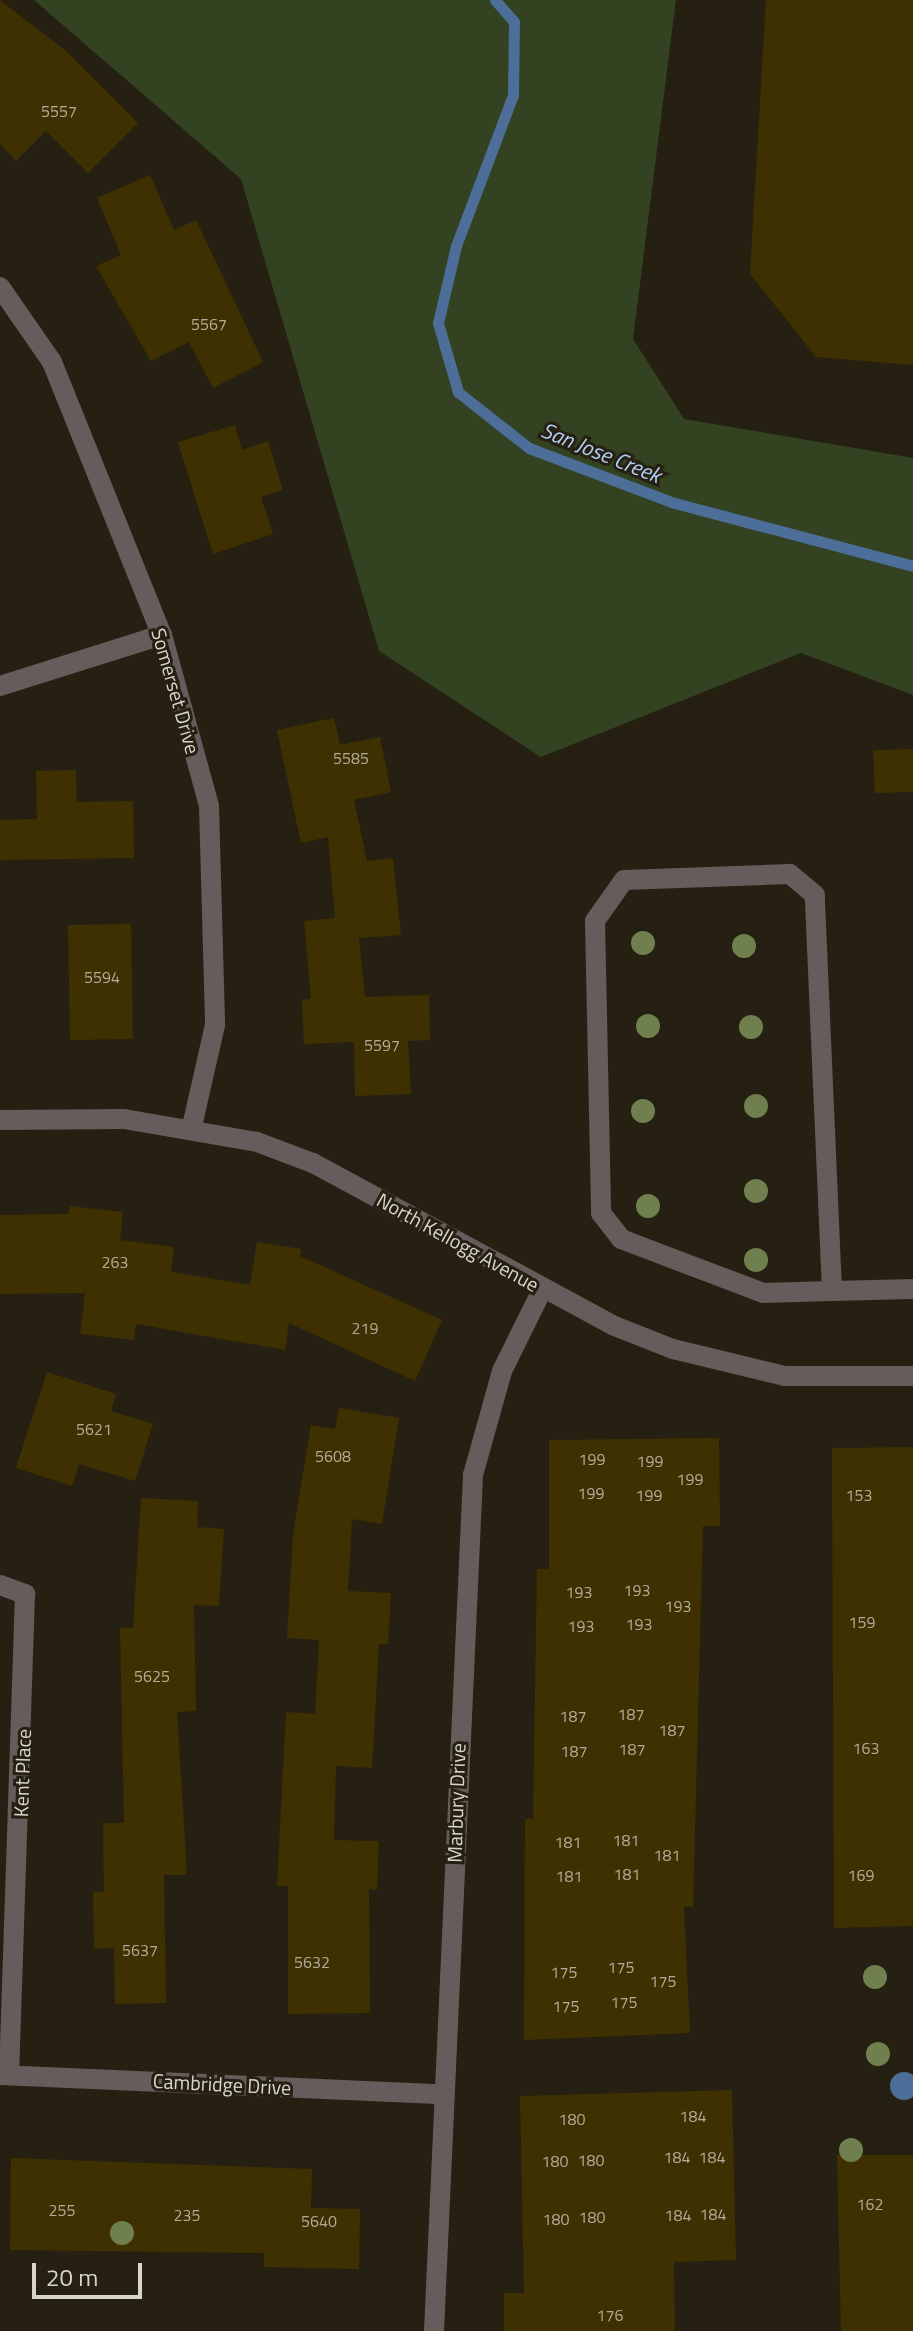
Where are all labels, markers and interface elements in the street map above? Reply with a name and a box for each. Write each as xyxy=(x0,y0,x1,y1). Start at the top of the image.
house number: 5557 xyxy=(41,101,77,121)
house number: 5567 xyxy=(191,314,227,334)
water label: San Jose Creek xyxy=(537,417,665,489)
street label: Somerset Drive xyxy=(147,625,205,757)
house number: 5585 xyxy=(333,748,369,768)
house number: 5594 xyxy=(84,967,120,987)
house number: 5597 xyxy=(364,1035,400,1055)
street label: North Kellogg Avenue xyxy=(373,1187,543,1297)
house number: 263 xyxy=(102,1252,128,1272)
house number: 219 xyxy=(352,1318,378,1338)
house number: 5621 xyxy=(76,1419,112,1439)
house number: 5608 xyxy=(315,1446,351,1466)
house number: 199 xyxy=(579,1449,605,1469)
house number: 199 xyxy=(637,1451,663,1471)
house number: 199 xyxy=(677,1469,703,1489)
house number: 199 xyxy=(578,1483,604,1503)
house number: 199 xyxy=(636,1485,662,1505)
house number: 153 xyxy=(846,1485,872,1505)
house number: 193 xyxy=(624,1580,650,1600)
house number: 193 xyxy=(566,1582,592,1602)
house number: 193 xyxy=(665,1596,691,1616)
house number: 159 xyxy=(849,1612,875,1632)
house number: 193 xyxy=(626,1614,652,1634)
house number: 193 xyxy=(568,1616,594,1636)
house number: 5625 xyxy=(134,1666,170,1686)
house number: 187 xyxy=(618,1704,644,1724)
house number: 187 xyxy=(560,1706,586,1726)
house number: 187 xyxy=(659,1720,685,1740)
street label: Kent Place xyxy=(8,1728,36,1818)
house number: 163 xyxy=(853,1738,879,1758)
house number: 187 xyxy=(619,1739,645,1759)
house number: 187 xyxy=(561,1741,587,1761)
street label: Marbury Drive xyxy=(442,1743,470,1863)
house number: 181 xyxy=(613,1830,639,1850)
house number: 181 xyxy=(555,1832,581,1852)
house number: 181 xyxy=(654,1845,680,1865)
house number: 181 xyxy=(614,1864,640,1884)
house number: 169 xyxy=(848,1865,874,1885)
house number: 181 xyxy=(556,1866,582,1886)
house number: 5637 xyxy=(122,1940,158,1960)
house number: 5632 xyxy=(294,1952,330,1972)
house number: 175 xyxy=(608,1957,634,1977)
house number: 175 xyxy=(551,1962,577,1982)
house number: 175 xyxy=(650,1971,676,1991)
house number: 175 xyxy=(611,1992,637,2012)
house number: 175 xyxy=(553,1996,579,2016)
street label: Cambridge Drive xyxy=(152,2068,292,2100)
house number: 184 xyxy=(680,2106,706,2126)
house number: 180 xyxy=(559,2109,585,2129)
house number: 184 xyxy=(664,2147,690,2167)
house number: 184 xyxy=(699,2147,725,2167)
house number: 180 xyxy=(578,2150,604,2170)
house number: 180 xyxy=(542,2151,568,2171)
house number: 162 xyxy=(857,2194,883,2214)
house number: 255 xyxy=(49,2200,75,2220)
house number: 184 xyxy=(700,2204,726,2224)
house number: 235 xyxy=(174,2205,200,2225)
house number: 184 xyxy=(665,2205,691,2225)
house number: 180 xyxy=(579,2207,605,2227)
house number: 180 xyxy=(543,2209,569,2229)
house number: 5640 xyxy=(301,2211,337,2231)
scale bar xyxy=(36,2247,146,2297)
text: 20 m xyxy=(46,2259,98,2295)
house number: 176 xyxy=(597,2305,623,2325)

